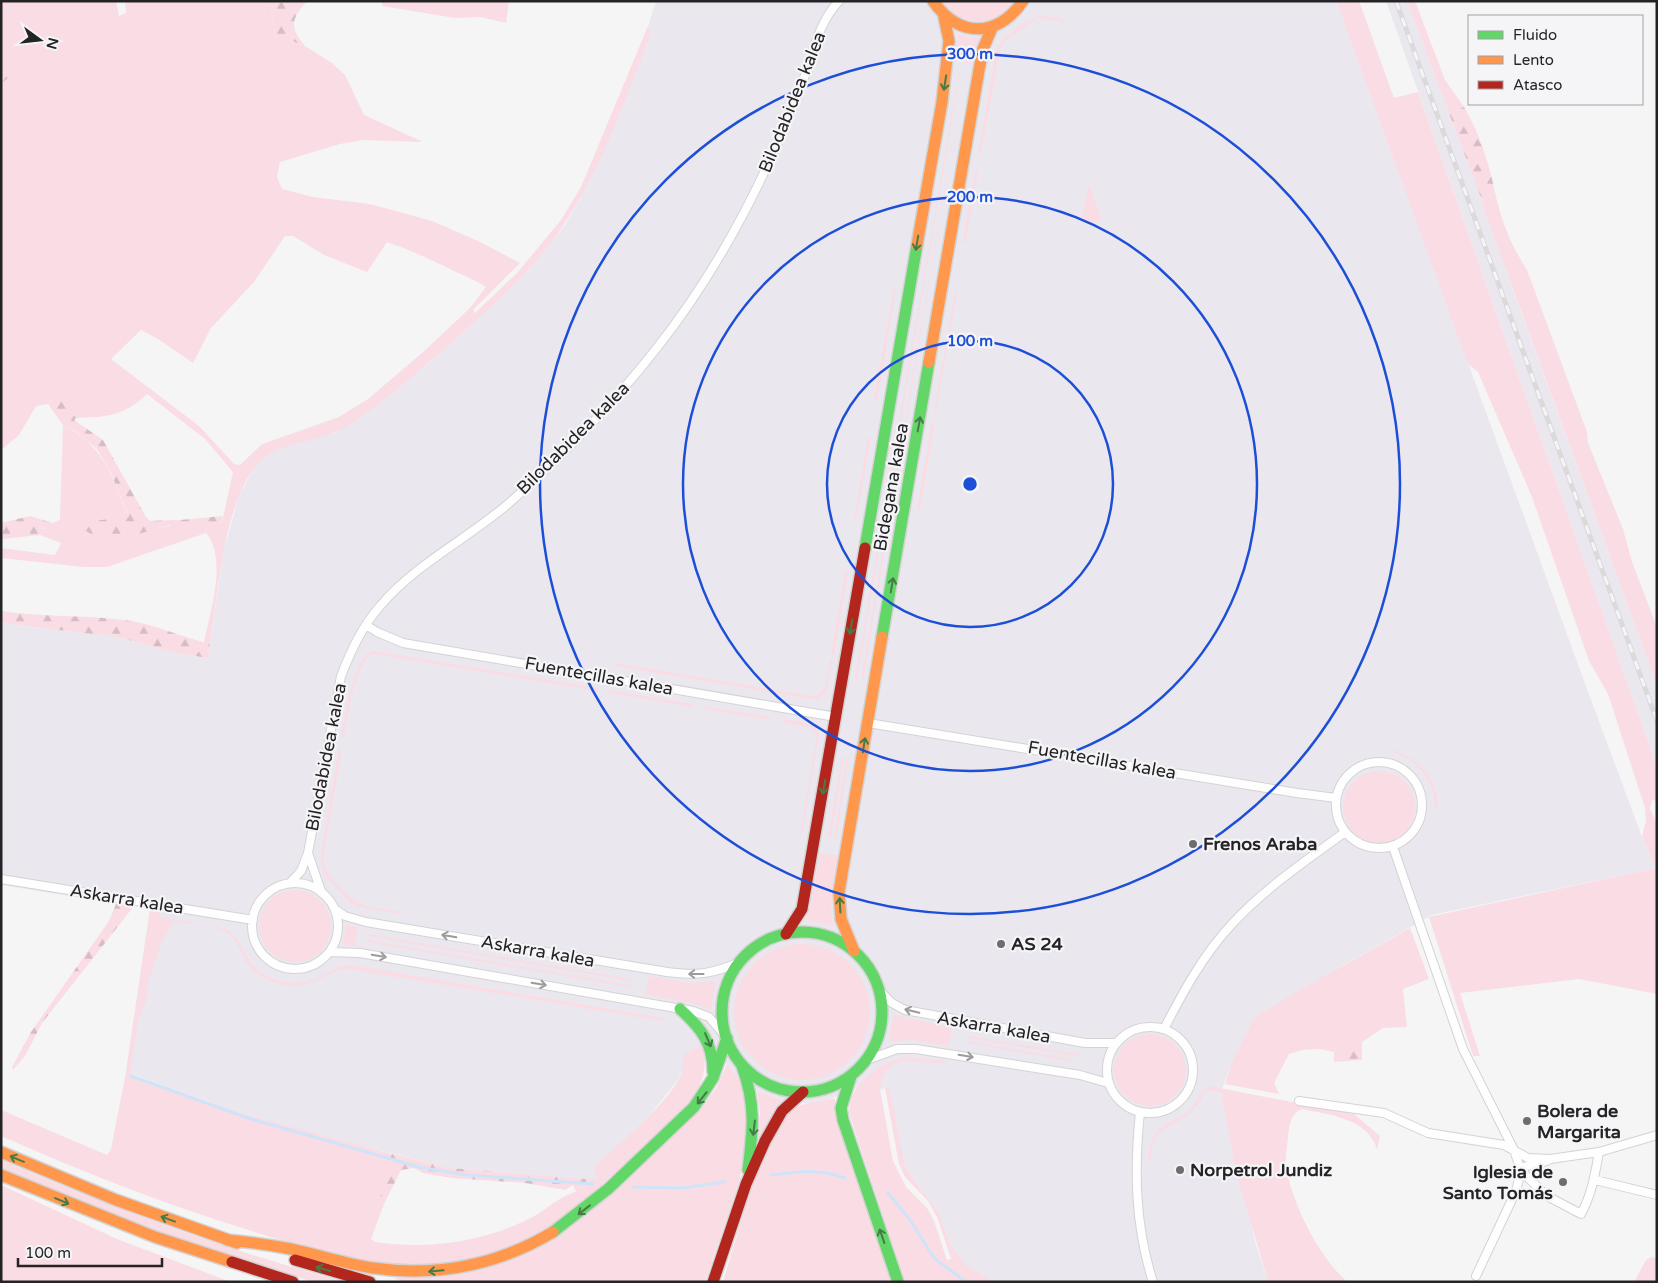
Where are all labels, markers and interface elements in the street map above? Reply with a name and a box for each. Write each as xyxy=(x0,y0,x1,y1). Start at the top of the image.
north arrow xyxy=(15,15,65,65)
legend xyxy=(1468,15,1643,105)
text: Fluido xyxy=(1513,26,1557,44)
street label: Bilodabidea kalea xyxy=(754,28,830,176)
text: N xyxy=(42,36,62,51)
text: 300 m xyxy=(947,45,993,63)
text: Lento xyxy=(1513,51,1554,69)
one-way arrow xyxy=(939,74,949,90)
text: Atasco xyxy=(1513,76,1562,94)
text: 200 m xyxy=(947,188,993,206)
one-way arrow xyxy=(912,234,922,250)
text: 100 m xyxy=(947,332,993,350)
street label: Bilodabidea kalea xyxy=(512,377,634,499)
one-way arrow xyxy=(914,417,924,433)
street label: Bidegana kalea xyxy=(869,421,913,553)
centre of rings xyxy=(961,475,979,493)
one-way arrow xyxy=(887,577,897,593)
one-way arrow xyxy=(845,619,855,635)
street label: Fuentecillas kalea xyxy=(523,652,675,700)
street label: Bilodabidea kalea xyxy=(301,681,351,833)
street label: Fuentecillas kalea xyxy=(1026,736,1178,784)
one-way arrow xyxy=(860,737,870,753)
one-way arrow xyxy=(818,779,828,795)
place label: Frenos Araba xyxy=(1203,833,1317,855)
marker: Frenos Araba xyxy=(1187,838,1199,850)
street label: Askarra kalea xyxy=(69,879,185,919)
one-way arrow xyxy=(835,897,844,913)
one-way arrow xyxy=(441,930,457,940)
street label: Askarra kalea xyxy=(479,930,597,972)
place label: AS 24 xyxy=(1011,933,1063,955)
marker: AS 24 xyxy=(995,938,1007,950)
one-way arrow xyxy=(370,952,386,962)
one-way arrow xyxy=(688,969,704,979)
one-way arrow xyxy=(530,979,546,989)
one-way arrow xyxy=(905,1006,921,1015)
street label: Askarra kalea xyxy=(935,1006,1053,1048)
one-way arrow xyxy=(704,1032,713,1047)
one-way arrow xyxy=(958,1052,974,1062)
one-way arrow xyxy=(696,1091,707,1104)
place label: Bolera de Margarita xyxy=(1537,1100,1621,1143)
marker: Bolera de Margarita xyxy=(1521,1115,1533,1127)
one-way arrow xyxy=(748,1120,758,1136)
one-way arrow xyxy=(10,1154,25,1164)
place label: Norpetrol Jundiz xyxy=(1190,1159,1332,1181)
place label: Iglesia de Santo Tomás xyxy=(1443,1161,1553,1204)
marker: Norpetrol Jundiz xyxy=(1174,1164,1186,1176)
marker: Iglesia de Santo Tomás xyxy=(1557,1176,1569,1188)
one-way arrow xyxy=(54,1197,69,1206)
one-way arrow xyxy=(578,1205,591,1216)
one-way arrow xyxy=(161,1214,177,1223)
one-way arrow xyxy=(877,1228,886,1244)
scale bar xyxy=(18,1236,161,1268)
text: 100 m xyxy=(25,1244,71,1262)
one-way arrow xyxy=(316,1263,332,1273)
one-way arrow xyxy=(428,1266,444,1275)

